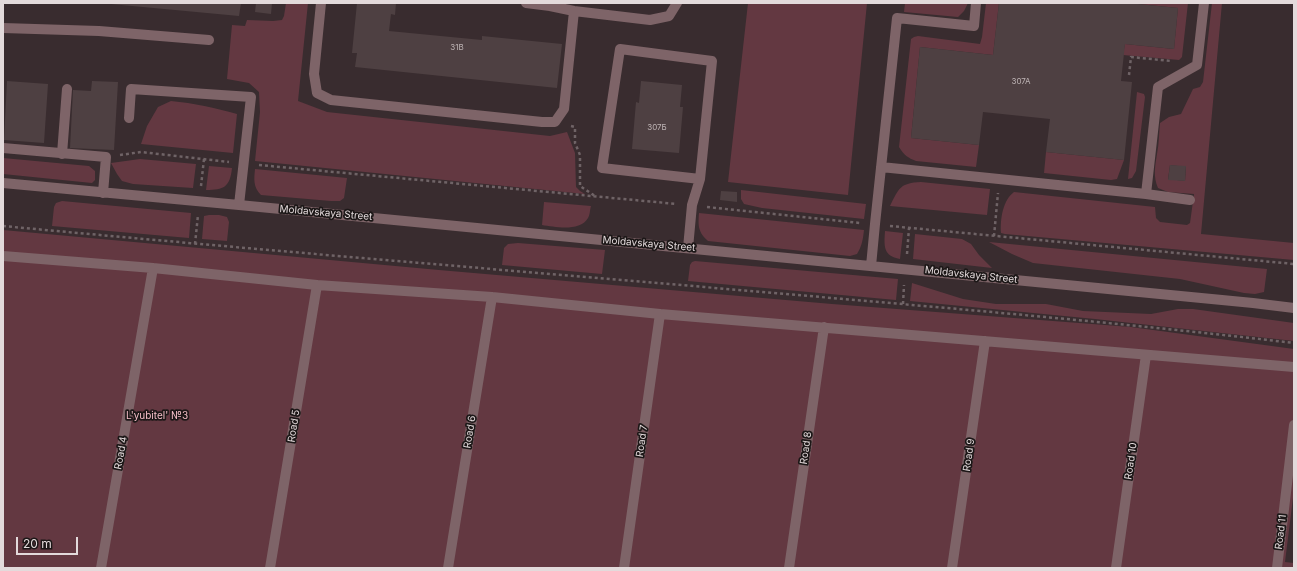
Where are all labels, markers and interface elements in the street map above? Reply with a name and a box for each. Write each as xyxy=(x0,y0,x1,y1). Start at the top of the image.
house number: 31В xyxy=(450,43,464,53)
house number: 307А xyxy=(1011,77,1031,87)
house number: 307Б xyxy=(647,123,667,133)
street label: Moldavskaya Street xyxy=(279,203,373,223)
street label: Moldavskaya Street xyxy=(602,234,696,254)
street label: Moldavskaya Street xyxy=(924,264,1018,286)
street label: Road 5 xyxy=(285,409,303,443)
park label: L'yubitel' №3 xyxy=(126,410,188,422)
street label: Road 6 xyxy=(461,415,479,449)
street label: Road 7 xyxy=(634,424,650,458)
street label: Road 8 xyxy=(798,431,814,465)
street label: Road 4 xyxy=(112,436,130,470)
street label: Road 9 xyxy=(961,438,977,472)
street label: Road 10 xyxy=(1122,442,1140,480)
street label: Road 11 xyxy=(1273,514,1289,550)
scale bar xyxy=(18,529,80,555)
text: 20 m xyxy=(23,536,52,551)

